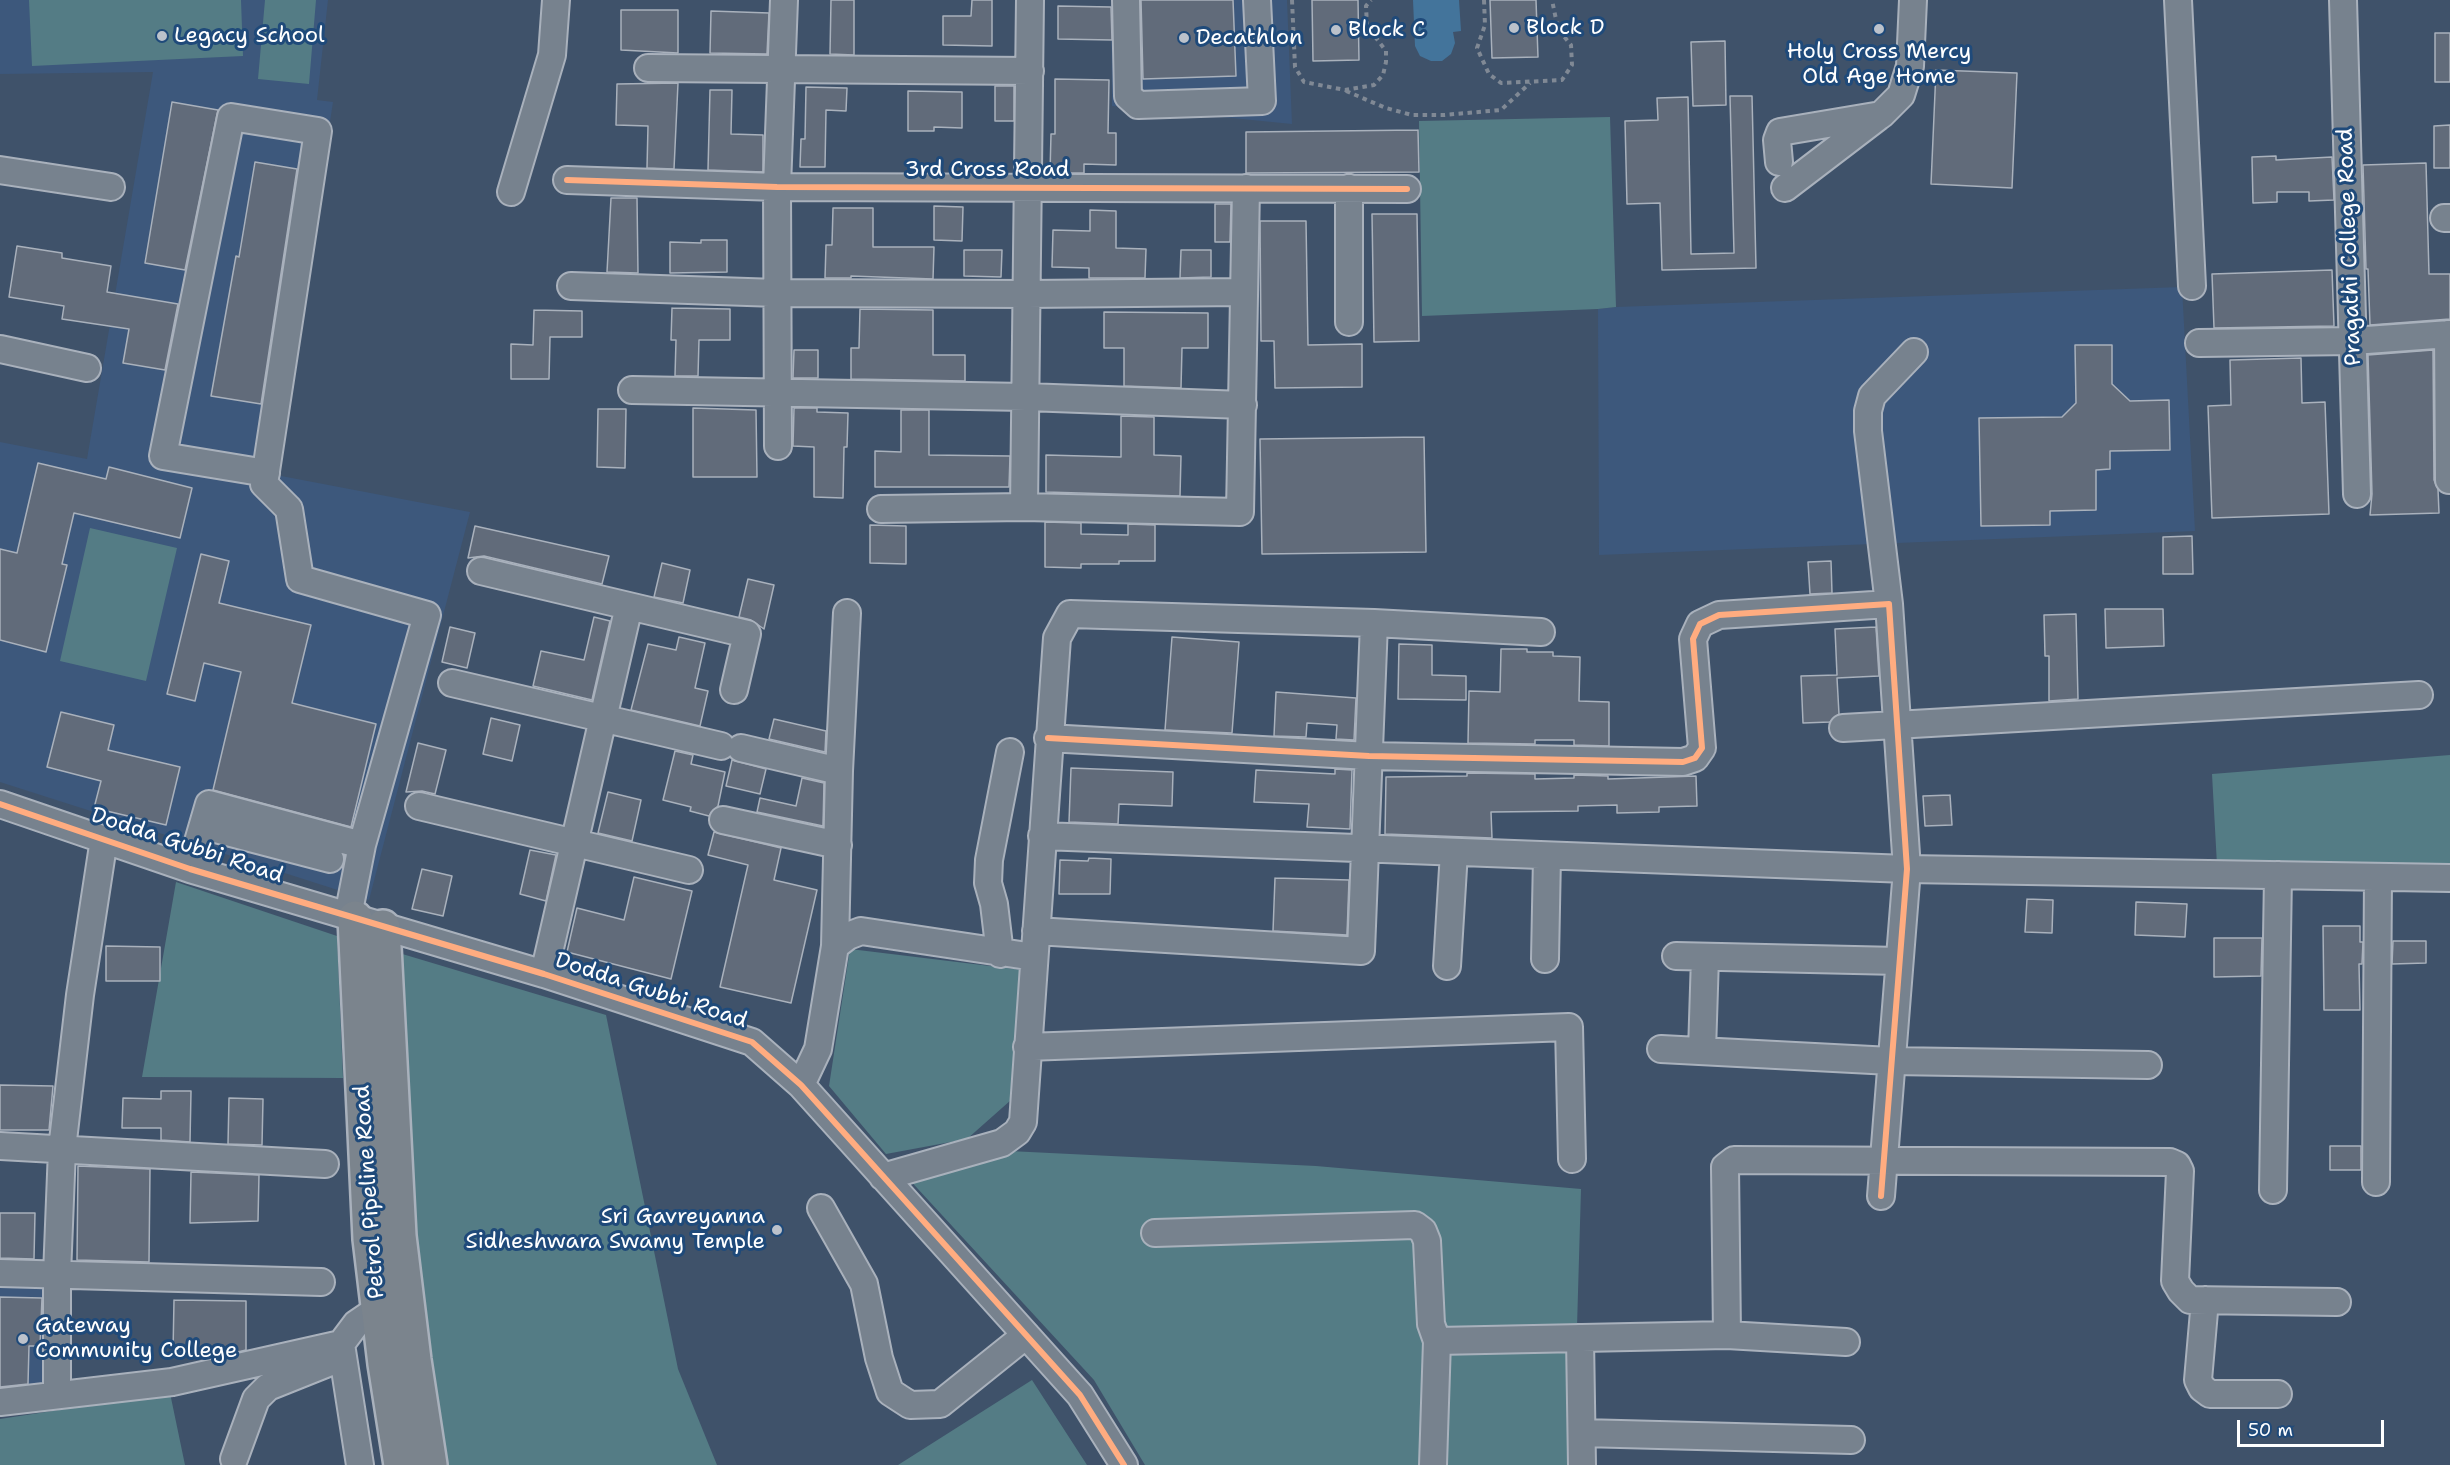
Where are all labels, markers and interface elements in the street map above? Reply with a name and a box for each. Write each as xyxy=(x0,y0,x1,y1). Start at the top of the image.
place label: Block D xyxy=(1526,15,1604,41)
place label: Block C xyxy=(1348,17,1425,43)
marker: Block D xyxy=(1507,21,1521,35)
marker: Holy Cross Mercy Old Age Home xyxy=(1872,22,1886,36)
place label: Legacy School xyxy=(174,23,325,49)
marker: Block C xyxy=(1329,23,1343,37)
place label: Decathlon xyxy=(1196,25,1302,51)
marker: Legacy School xyxy=(155,29,169,43)
marker: Decathlon xyxy=(1177,31,1191,45)
place label: Holy Cross Mercy Old Age Home xyxy=(1787,39,1971,90)
street label: Pragathi College Road xyxy=(2333,128,2367,366)
street label: 3rd Cross Road xyxy=(905,157,1069,183)
street label: Dodda Gubbi Road xyxy=(88,802,286,890)
street label: Dodda Gubbi Road xyxy=(552,947,750,1035)
street label: Petrol Pipeline Road xyxy=(349,1084,391,1300)
place label: Sri Gavreyanna Sidheshwara Swamy Temple xyxy=(465,1204,765,1256)
marker: Sri Gavreyanna Sidheshwara Swamy Temple xyxy=(770,1223,784,1237)
place label: Gateway Community College xyxy=(35,1313,237,1364)
marker: Gateway Community College xyxy=(16,1332,30,1346)
scale bar xyxy=(2240,1408,2387,1446)
text: 50 m xyxy=(2248,1418,2293,1442)

